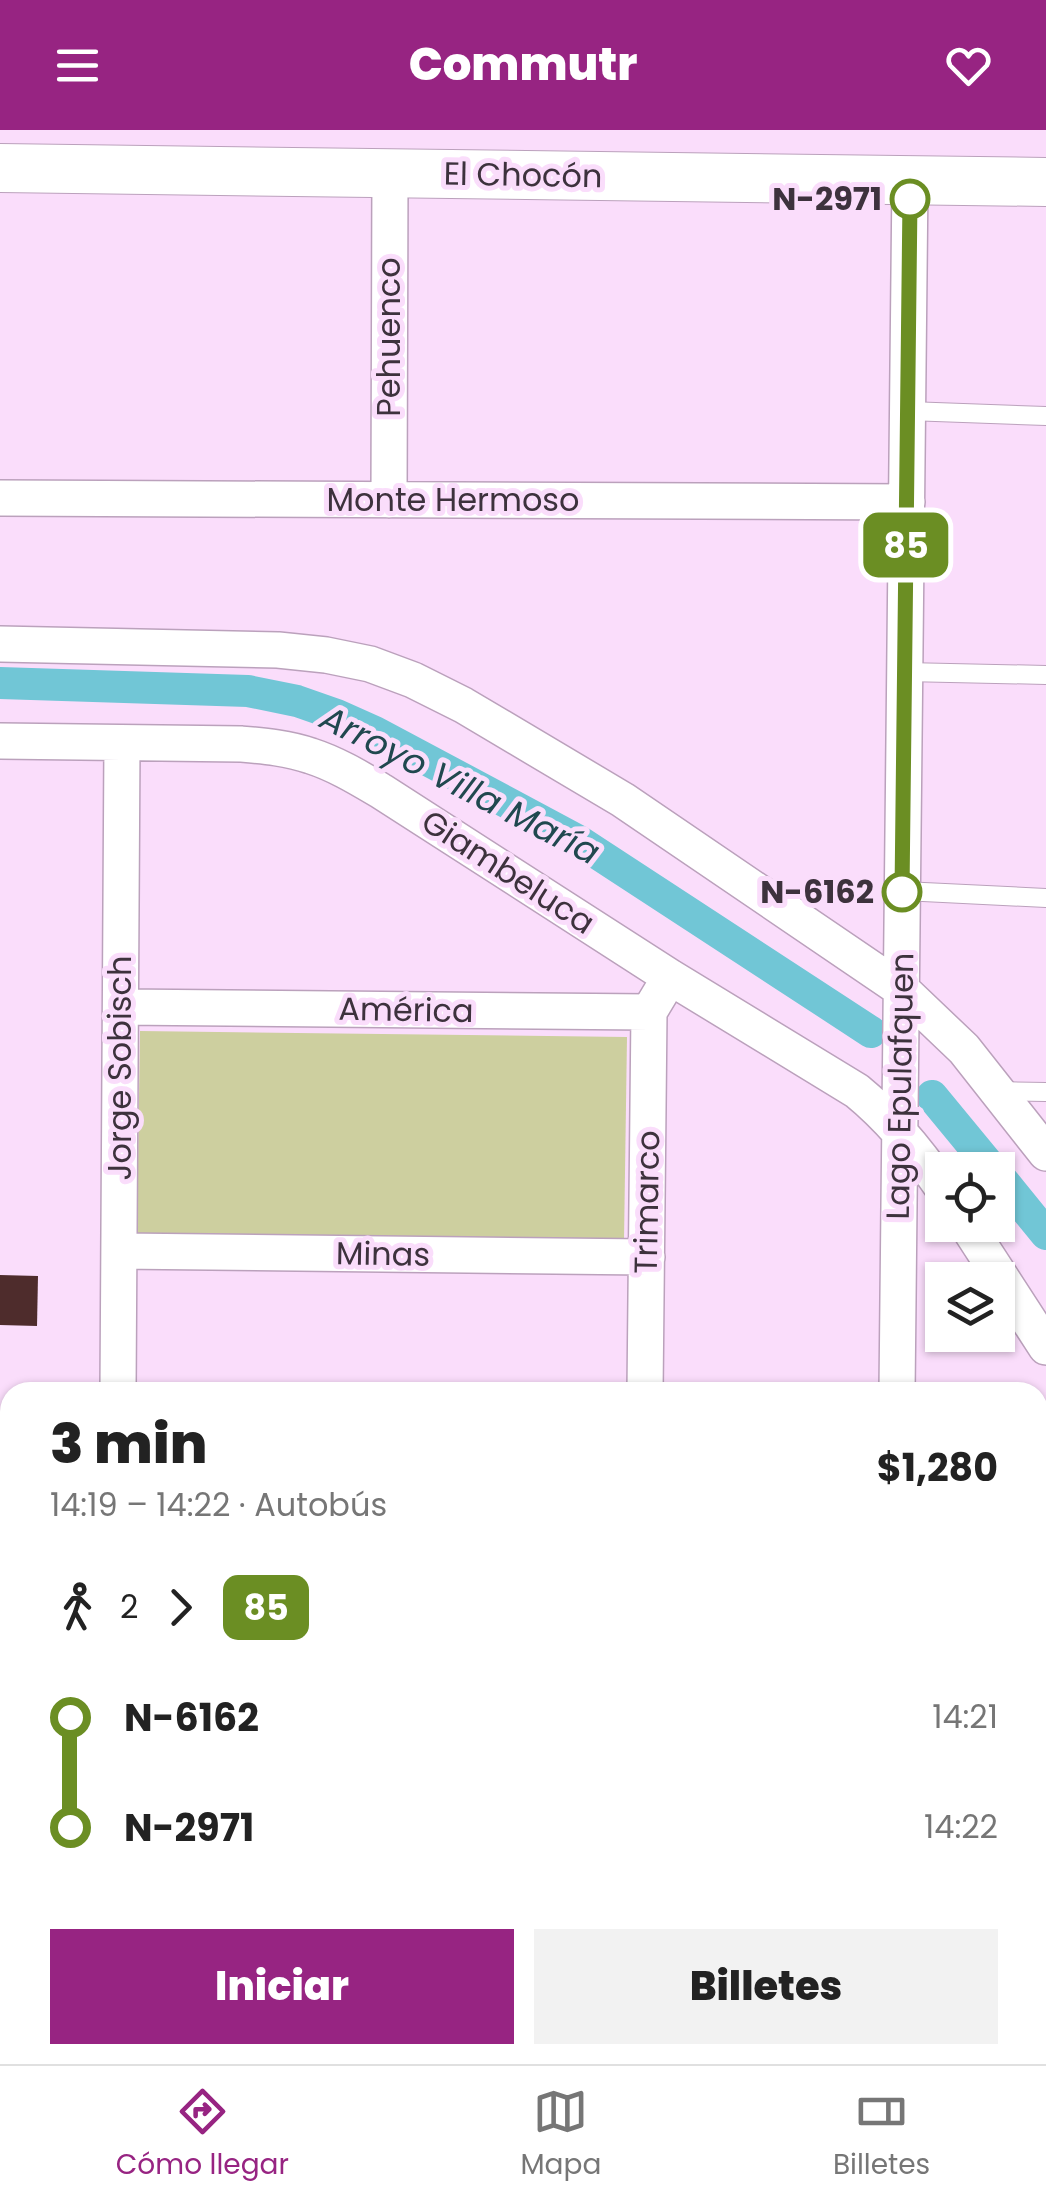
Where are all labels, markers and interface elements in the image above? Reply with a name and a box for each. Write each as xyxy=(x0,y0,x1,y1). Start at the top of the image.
text: Commutr xyxy=(409,33,637,96)
icon: menu xyxy=(50,38,105,93)
icon: heart xyxy=(941,38,996,93)
street label: El Chocón xyxy=(443,151,603,198)
place label: N-2971 xyxy=(772,176,882,221)
marker: N-2971 xyxy=(891,180,929,218)
street label: Pehuenco xyxy=(366,257,411,417)
street label: Monte Hermoso xyxy=(326,477,580,522)
line badge: 85 xyxy=(861,512,951,578)
text: 85 xyxy=(883,521,929,570)
water label: Arroyo Villa María xyxy=(311,693,608,876)
street label: Giambeluca xyxy=(413,799,604,944)
place label: N-6162 xyxy=(760,869,874,914)
marker: N-6162 xyxy=(883,873,921,911)
street label: Lago Epulafquen xyxy=(875,952,924,1220)
street label: Jorge Sobisch xyxy=(97,956,142,1180)
street label: América xyxy=(338,986,474,1033)
street label: Trimarco xyxy=(623,1130,670,1274)
map controls xyxy=(925,1152,1015,1352)
button: locate xyxy=(925,1152,1015,1242)
street label: Minas xyxy=(335,1230,431,1277)
button: layers xyxy=(925,1262,1015,1352)
text: 3 min xyxy=(50,1405,207,1482)
text: $1,280 xyxy=(877,1441,998,1494)
text: 14:19 – 14:22 · Autobús xyxy=(50,1482,387,1527)
icon: walk xyxy=(50,1580,105,1635)
icon: forward xyxy=(153,1580,208,1635)
text: 85 xyxy=(243,1583,289,1632)
text: 2 xyxy=(120,1584,138,1629)
text: N-6162 xyxy=(124,1691,259,1744)
text: 14:21 xyxy=(932,1694,998,1739)
text: N-2971 xyxy=(124,1801,254,1854)
text: 14:22 xyxy=(924,1804,998,1849)
button: Iniciar xyxy=(50,1929,514,2044)
button: Billetes xyxy=(534,1929,998,2044)
tab: Cómo llegar xyxy=(116,2084,289,2186)
tab: Mapa xyxy=(520,2084,601,2186)
tab: Billetes xyxy=(833,2084,930,2186)

